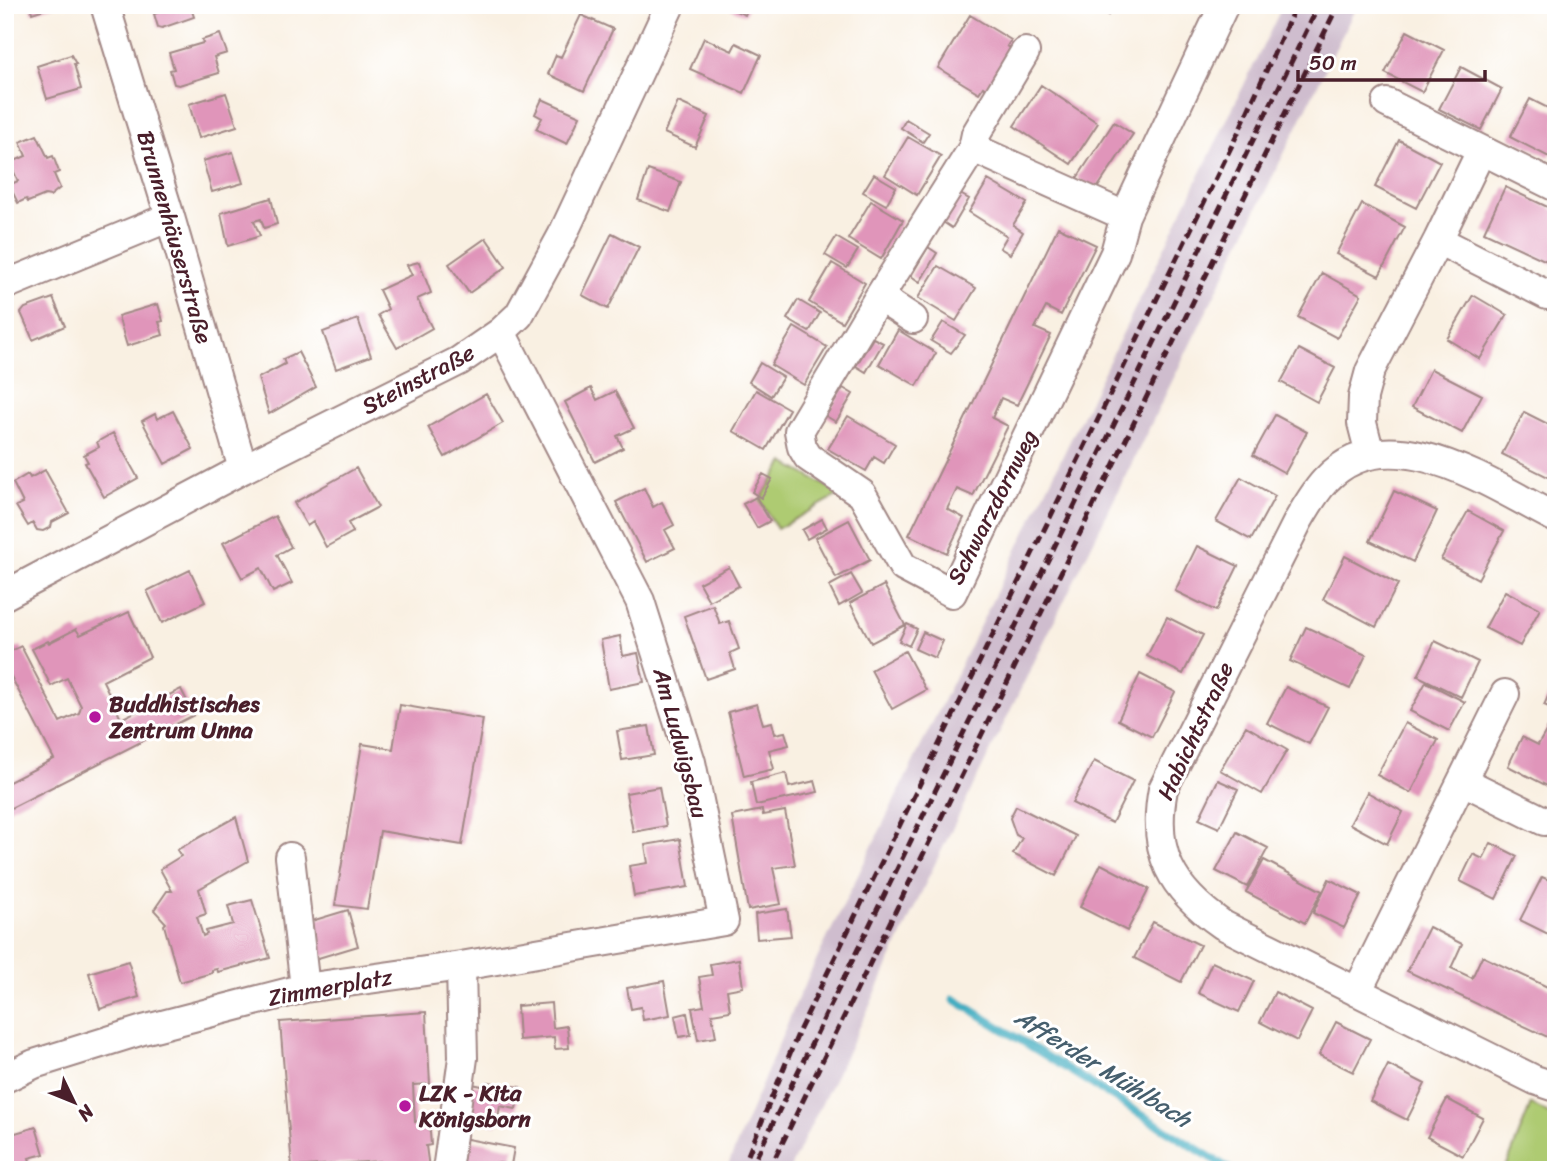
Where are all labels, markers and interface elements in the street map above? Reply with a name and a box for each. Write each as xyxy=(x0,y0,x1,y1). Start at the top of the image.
scale bar xyxy=(1298,38,1486,82)
text: 50 m xyxy=(1309,44,1357,82)
street label: Brunnenhäuserstraße xyxy=(125,126,225,348)
street label: Steinstraße xyxy=(354,332,482,426)
street label: Schwarzdornweg xyxy=(936,422,1049,592)
street label: Habichtstraße xyxy=(1145,655,1246,807)
street label: Am Ludwigsbau xyxy=(640,662,720,824)
place label: Buddhistisches Zentrum Unna xyxy=(108,684,260,751)
marker: Buddhistisches Zentrum Unna xyxy=(87,709,103,725)
street label: Zimmerplatz xyxy=(265,956,397,1019)
water label: Afferder Mühlbach xyxy=(1006,996,1202,1140)
north arrow xyxy=(38,1066,108,1136)
place label: LZK - Kita Königsborn xyxy=(418,1073,531,1140)
text: N xyxy=(69,1096,103,1130)
marker: LZK - Kita Königsborn xyxy=(397,1098,413,1114)

